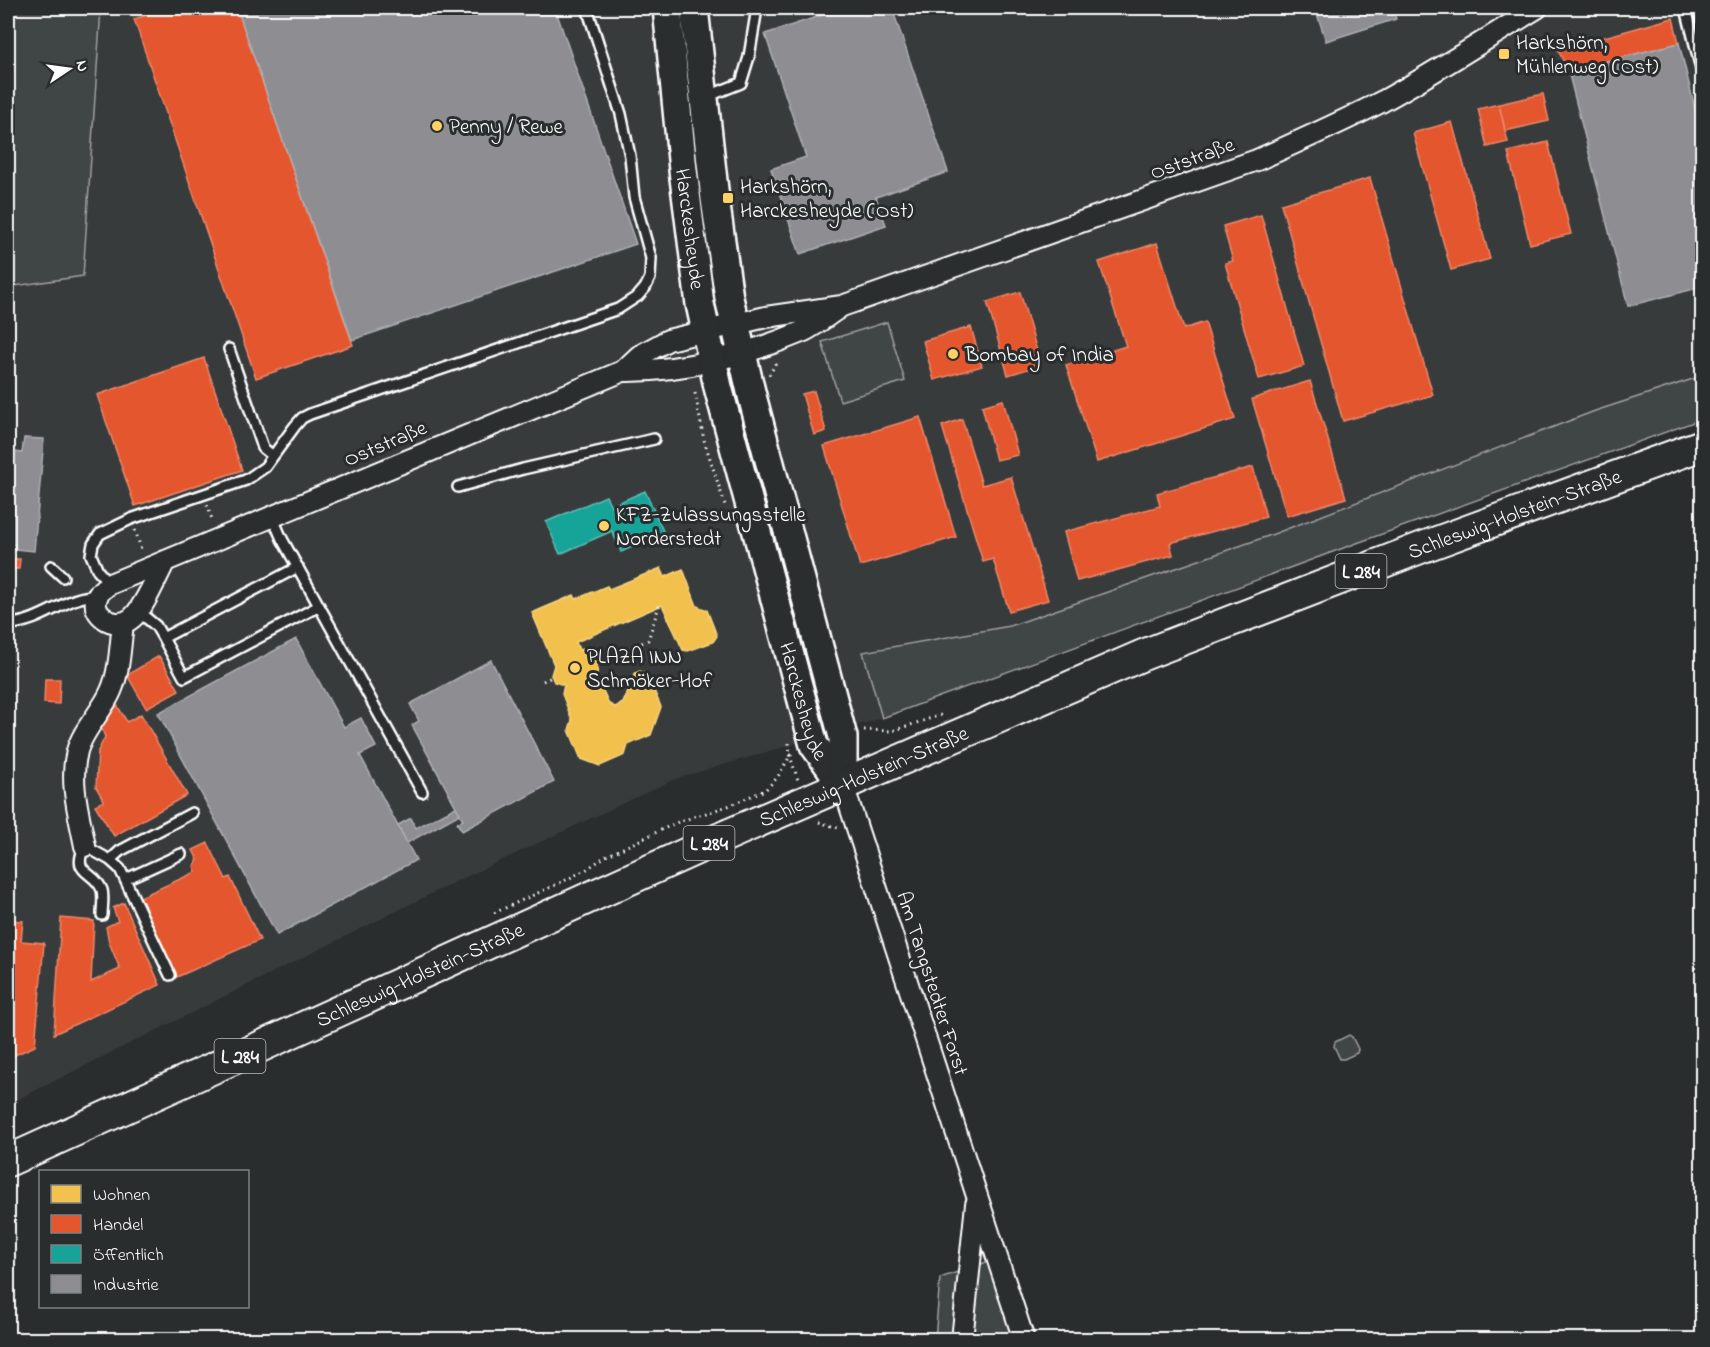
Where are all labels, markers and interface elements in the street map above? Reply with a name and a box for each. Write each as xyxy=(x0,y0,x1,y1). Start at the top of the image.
place label: Harkshörn, Mühlenweg (Ost) xyxy=(1516,29,1658,85)
north arrow xyxy=(39,39,99,99)
marker: Harkshörn, Mühlenweg (Ost) xyxy=(1497,47,1511,61)
text: N xyxy=(69,58,95,74)
place label: Penny / Rewe xyxy=(449,113,563,145)
marker: Penny / Rewe xyxy=(430,119,444,133)
street label: Oststraße xyxy=(1146,131,1239,189)
street label: Harckesheyde xyxy=(666,167,711,292)
place label: Harkshörn, Harckesheyde (Ost) xyxy=(740,173,913,229)
marker: Harkshörn, Harckesheyde (Ost) xyxy=(721,191,735,205)
place label: Bombay of India xyxy=(964,341,1114,373)
marker: Bombay of India xyxy=(946,347,960,361)
street label: Oststraße xyxy=(340,414,432,476)
street label: Schleswig-Holstein-Straße xyxy=(1404,463,1626,568)
place label: KFZ-Zulassungsstelle Norderstedt xyxy=(616,501,806,555)
marker: KFZ-Zulassungsstelle Norderstedt xyxy=(597,519,611,533)
road number: L 284 xyxy=(1336,554,1386,588)
street label: Harckesheyde xyxy=(770,639,834,768)
place label: PLAZA INN Schmöker-Hof xyxy=(587,643,712,697)
marker: PLAZA INN Schmöker-Hof xyxy=(568,661,582,675)
street label: Schleswig-Holstein-Straße xyxy=(755,719,974,836)
road number: L 284 xyxy=(684,826,734,860)
street label: Am Tangstedter Forst xyxy=(885,888,975,1080)
street label: Schleswig-Holstein-Straße xyxy=(312,916,530,1036)
road number: L 284 xyxy=(214,1039,266,1073)
legend xyxy=(39,1170,249,1308)
text: Wohnen xyxy=(93,1183,150,1209)
text: Handel xyxy=(93,1213,143,1239)
text: Öffentlich xyxy=(93,1243,164,1269)
text: Industrie xyxy=(93,1273,159,1299)

